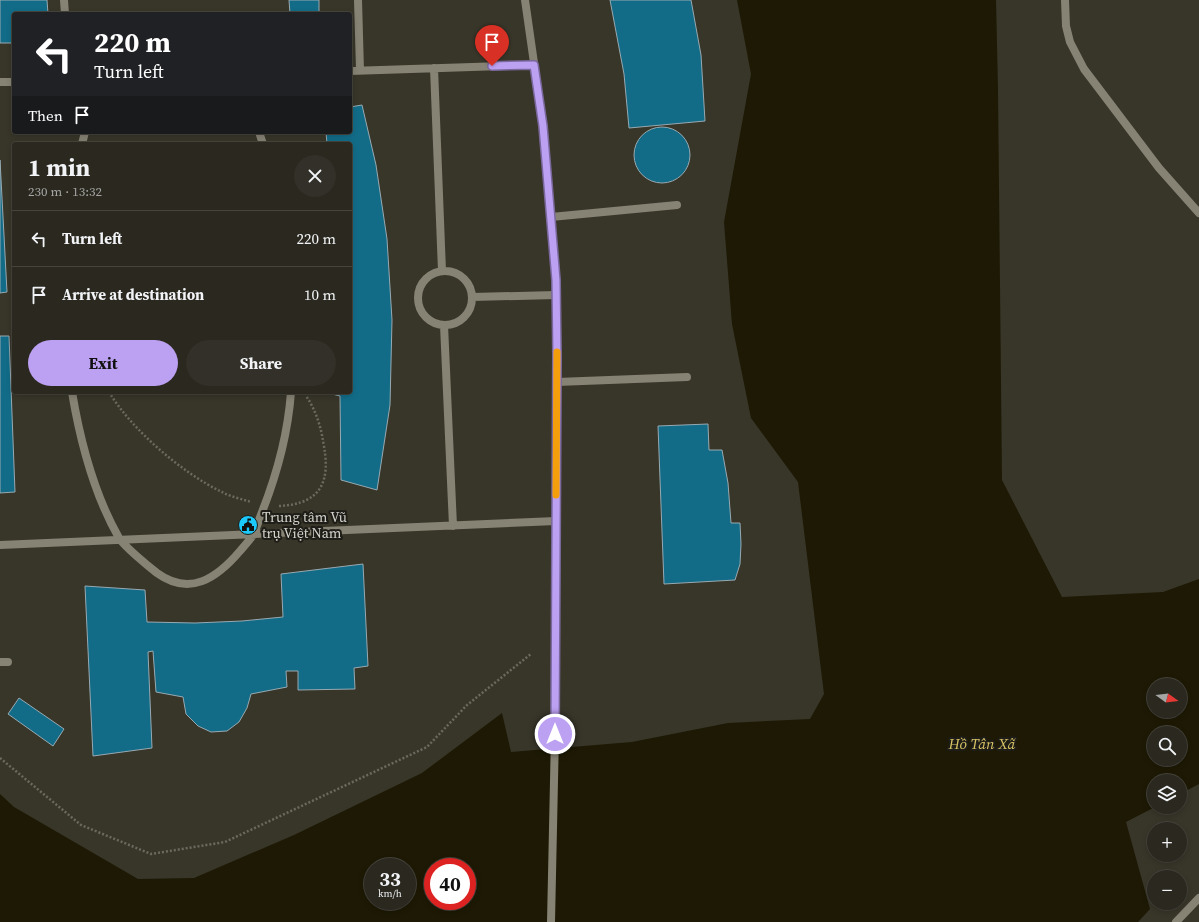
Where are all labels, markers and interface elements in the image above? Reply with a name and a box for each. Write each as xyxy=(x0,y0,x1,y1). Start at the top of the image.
text: 220 m xyxy=(94,23,171,61)
pin xyxy=(475,25,509,66)
icon: left xyxy=(28,28,80,80)
icon: arrive xyxy=(481,31,503,53)
text: Turn left xyxy=(94,59,164,84)
icon: arrive xyxy=(71,104,93,126)
text: Then xyxy=(28,105,63,126)
text: 1 min xyxy=(28,151,90,184)
button: close xyxy=(294,155,336,197)
text: 230 m · 13:32 xyxy=(28,183,102,200)
icon: left xyxy=(28,228,50,250)
text: Turn left xyxy=(62,228,122,249)
text: 220 m xyxy=(296,228,336,249)
icon: arrive xyxy=(28,284,50,306)
text: Arrive at destination xyxy=(62,284,204,305)
text: 10 m xyxy=(304,284,336,305)
button: Exit xyxy=(28,340,178,386)
button: Share xyxy=(186,340,336,386)
place label: Trung tâm Vũ trụ Việt Nam xyxy=(262,507,347,543)
public building icon: Trung tâm Vũ trụ Việt Nam xyxy=(237,514,259,536)
north arrow xyxy=(1147,678,1187,718)
map controls xyxy=(1147,678,1187,910)
position arrow xyxy=(534,713,576,755)
button: search xyxy=(1147,726,1187,766)
water label: Hồ Tân Xã xyxy=(948,733,1016,754)
button: layers xyxy=(1147,774,1187,814)
button: + xyxy=(1147,822,1187,862)
speed limit sign: 40 xyxy=(424,858,476,910)
text: 33 xyxy=(379,865,401,893)
button: − xyxy=(1147,870,1187,910)
text: km/h xyxy=(378,887,402,900)

